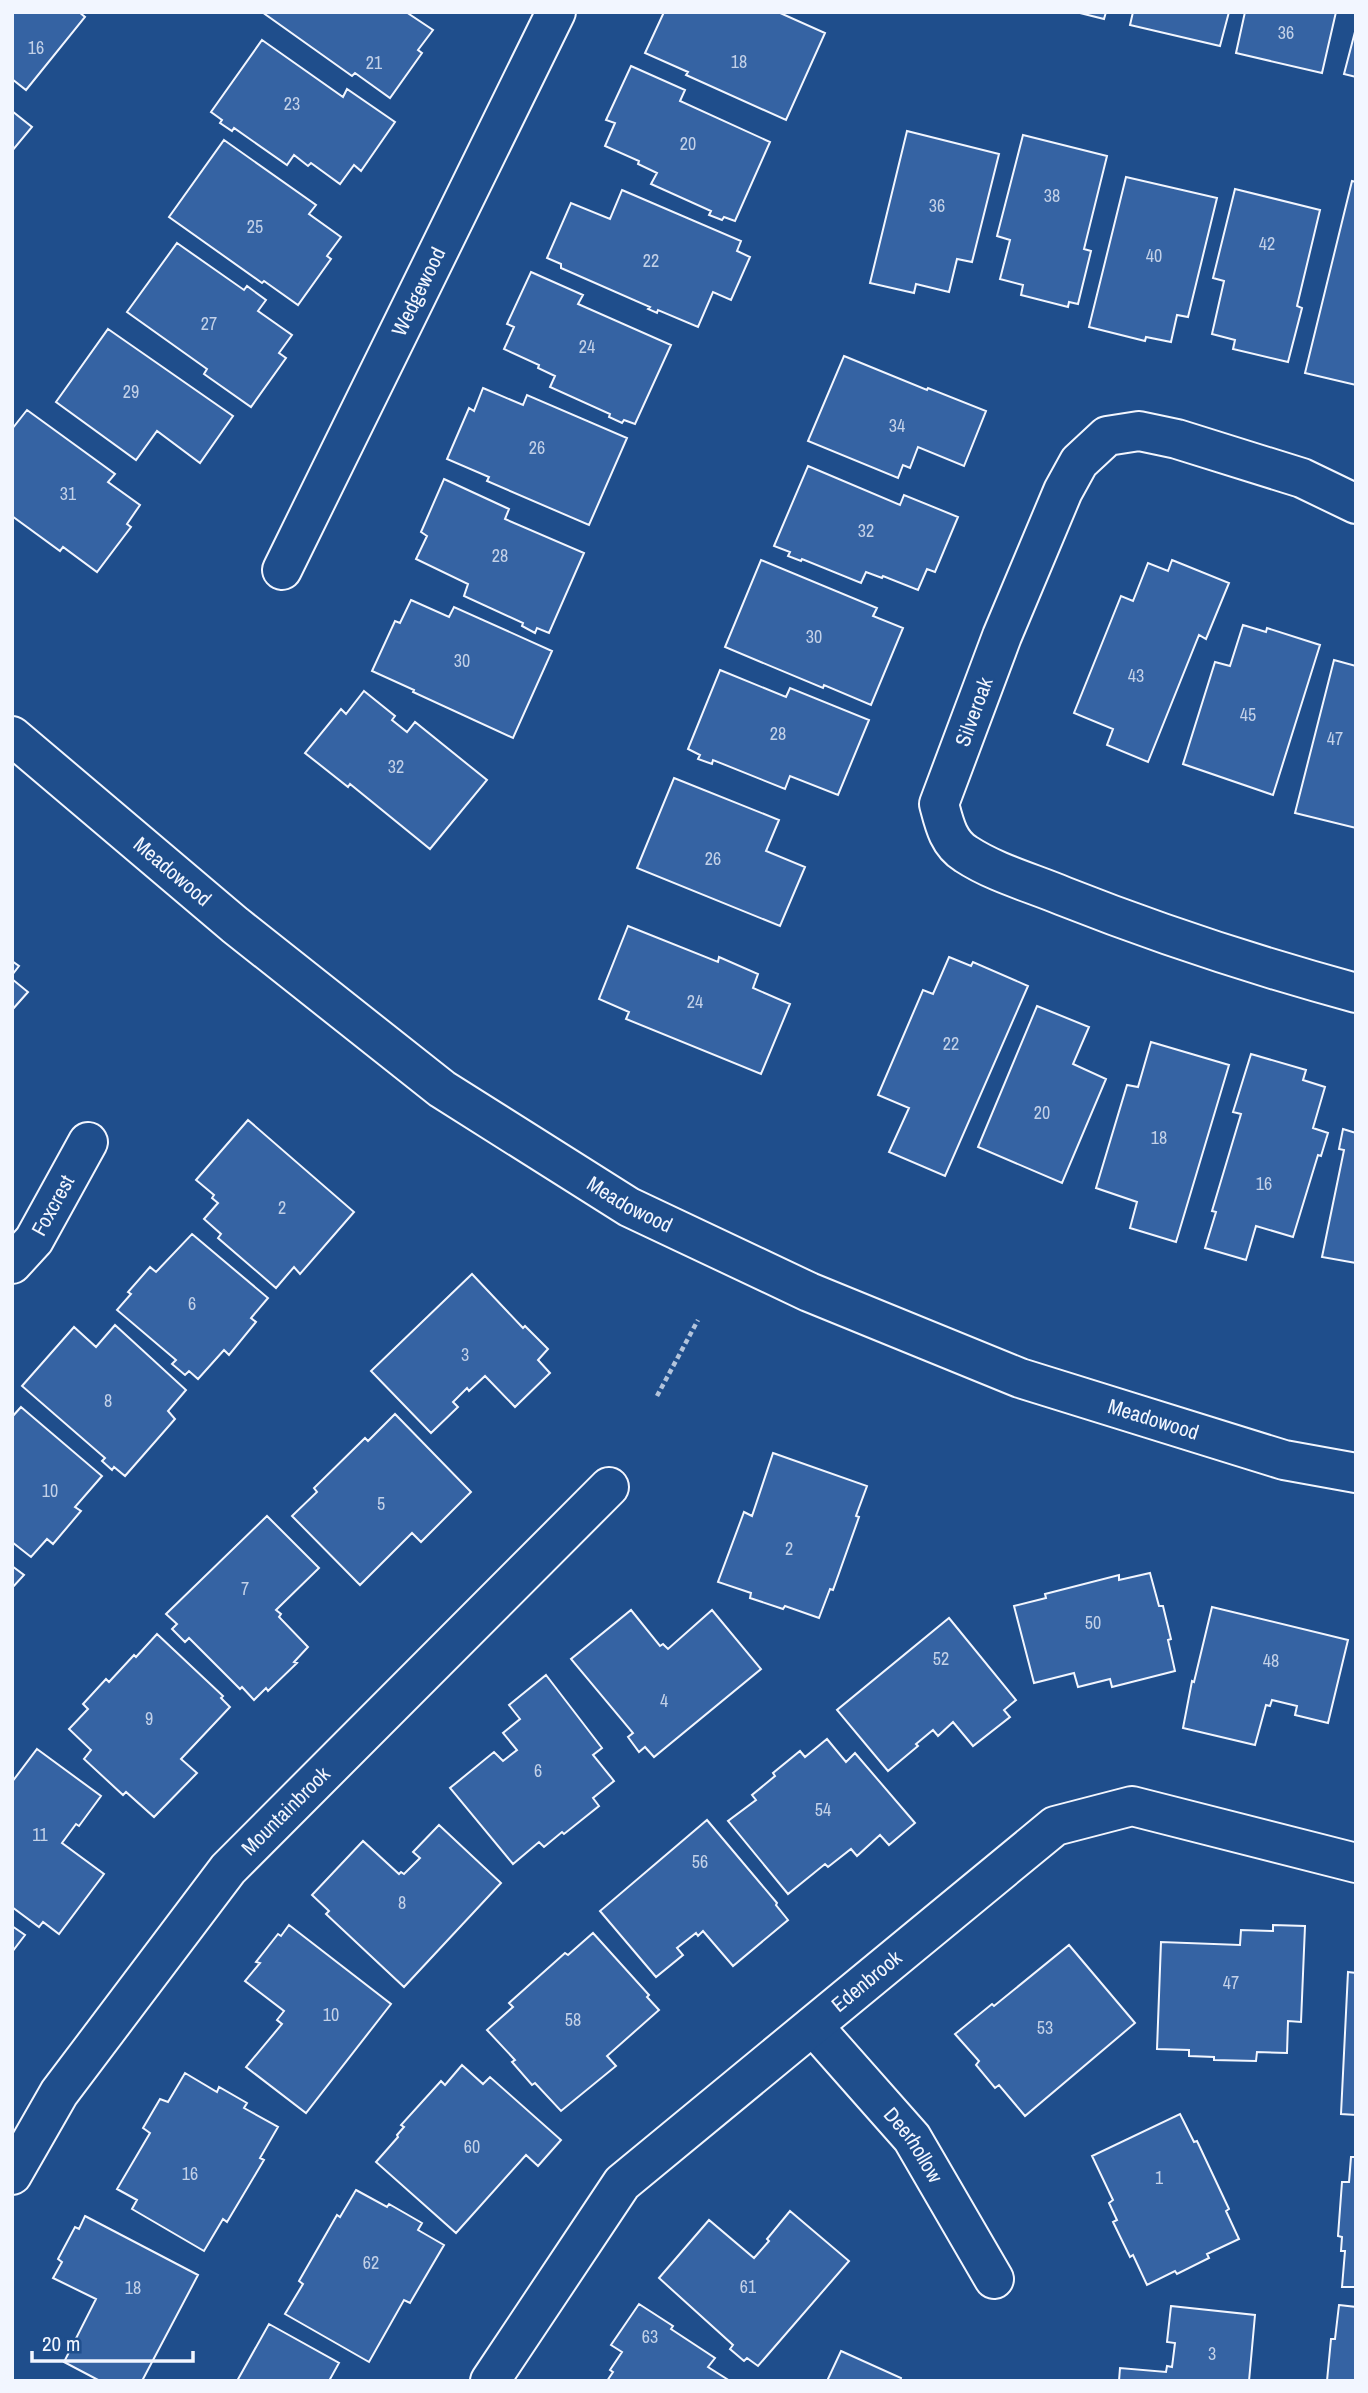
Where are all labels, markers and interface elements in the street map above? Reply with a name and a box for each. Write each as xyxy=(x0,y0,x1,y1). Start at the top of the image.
house number: 36 xyxy=(1278,20,1294,45)
house number: 16 xyxy=(28,35,44,60)
house number: 18 xyxy=(731,49,747,74)
house number: 21 xyxy=(366,50,383,75)
house number: 23 xyxy=(284,91,300,116)
house number: 20 xyxy=(680,131,696,156)
house number: 38 xyxy=(1044,183,1060,208)
house number: 36 xyxy=(929,193,945,218)
house number: 25 xyxy=(247,214,263,239)
house number: 42 xyxy=(1259,231,1275,256)
street label: Wedgewood xyxy=(384,242,452,341)
house number: 40 xyxy=(1146,243,1162,268)
house number: 22 xyxy=(643,248,659,273)
house number: 27 xyxy=(201,311,217,336)
house number: 24 xyxy=(579,334,595,359)
house number: 29 xyxy=(123,379,139,404)
house number: 34 xyxy=(889,413,905,438)
house number: 26 xyxy=(529,435,545,460)
house number: 31 xyxy=(60,481,77,506)
house number: 32 xyxy=(858,518,874,543)
house number: 28 xyxy=(492,543,508,568)
house number: 30 xyxy=(806,624,822,649)
house number: 30 xyxy=(454,648,470,673)
house number: 43 xyxy=(1128,663,1144,688)
street label: Silveroak xyxy=(948,673,1000,751)
house number: 45 xyxy=(1240,702,1256,727)
house number: 28 xyxy=(770,721,786,746)
house number: 47 xyxy=(1327,726,1343,751)
house number: 32 xyxy=(388,754,404,779)
street label: Meadowood xyxy=(127,830,218,913)
house number: 26 xyxy=(705,846,721,871)
house number: 24 xyxy=(687,989,703,1014)
house number: 22 xyxy=(943,1031,959,1056)
house number: 20 xyxy=(1034,1100,1050,1125)
house number: 18 xyxy=(1151,1125,1167,1150)
street label: Foxcrest xyxy=(24,1169,81,1241)
street label: Meadowood xyxy=(581,1169,677,1239)
house number: 16 xyxy=(1256,1171,1272,1196)
house number: 2 xyxy=(278,1195,286,1220)
house number: 6 xyxy=(188,1291,196,1316)
house number: 3 xyxy=(461,1342,469,1367)
house number: 8 xyxy=(104,1388,112,1413)
street label: Meadowood xyxy=(1104,1391,1203,1447)
house number: 10 xyxy=(42,1478,58,1503)
house number: 5 xyxy=(377,1491,385,1516)
house number: 2 xyxy=(785,1536,793,1561)
house number: 7 xyxy=(241,1576,249,1601)
house number: 50 xyxy=(1085,1610,1101,1635)
house number: 52 xyxy=(933,1646,949,1671)
house number: 48 xyxy=(1263,1648,1279,1673)
house number: 4 xyxy=(660,1688,668,1713)
house number: 9 xyxy=(145,1706,153,1731)
house number: 6 xyxy=(534,1758,542,1783)
street label: Mountainbrook xyxy=(235,1759,337,1862)
house number: 54 xyxy=(815,1797,831,1822)
house number: 11 xyxy=(32,1822,48,1847)
house number: 56 xyxy=(692,1849,708,1874)
house number: 8 xyxy=(398,1890,406,1915)
street label: Edenbrook xyxy=(825,1943,908,2019)
house number: 47 xyxy=(1223,1970,1239,1995)
house number: 10 xyxy=(323,2002,339,2027)
house number: 58 xyxy=(565,2007,581,2032)
house number: 53 xyxy=(1037,2015,1053,2040)
street label: Deerhollow xyxy=(877,2101,950,2188)
house number: 60 xyxy=(464,2134,480,2159)
house number: 16 xyxy=(182,2161,198,2186)
house number: 1 xyxy=(1155,2165,1164,2190)
house number: 62 xyxy=(363,2250,379,2275)
house number: 61 xyxy=(740,2274,757,2299)
house number: 18 xyxy=(125,2275,141,2300)
scale bar xyxy=(32,2320,192,2364)
house number: 63 xyxy=(642,2324,658,2349)
text: 20 m xyxy=(42,2329,80,2358)
house number: 3 xyxy=(1208,2341,1216,2366)

